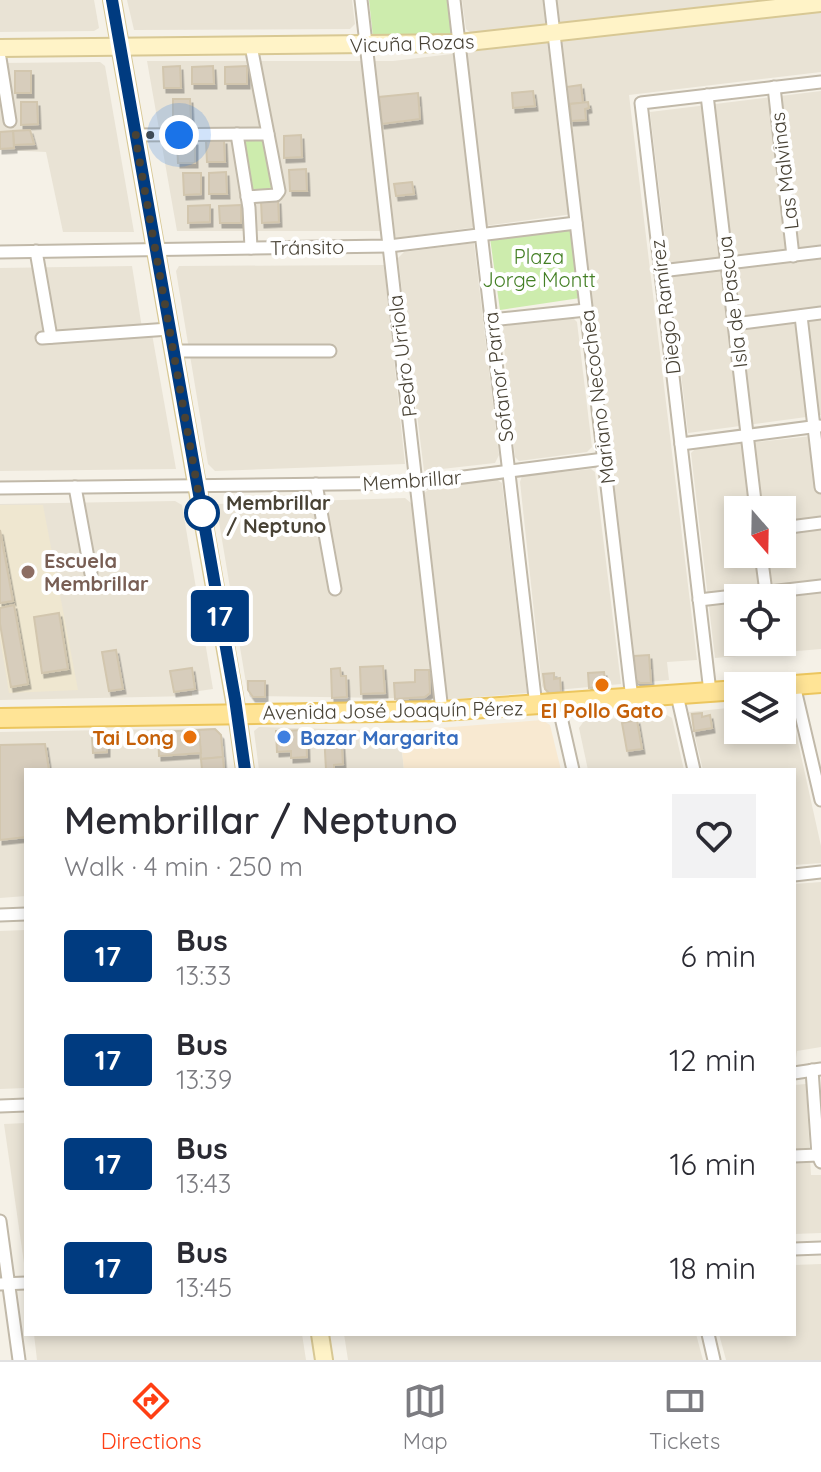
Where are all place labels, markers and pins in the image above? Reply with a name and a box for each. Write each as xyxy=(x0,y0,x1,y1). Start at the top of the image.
place label: Membrillar / Neptuno xyxy=(226,490,331,538)
marker: Membrillar / Neptuno xyxy=(185,496,219,530)
place label: Escuela Membrillar xyxy=(44,548,149,596)
marker: Escuela Membrillar xyxy=(19,563,37,581)
marker: El Pollo Gato xyxy=(593,676,611,694)
place label: El Pollo Gato xyxy=(541,698,663,723)
place label: Tai Long xyxy=(92,725,174,750)
place label: Bazar Margarita xyxy=(300,725,459,750)
marker: Tai Long xyxy=(181,728,199,746)
marker: Bazar Margarita xyxy=(275,728,293,746)

